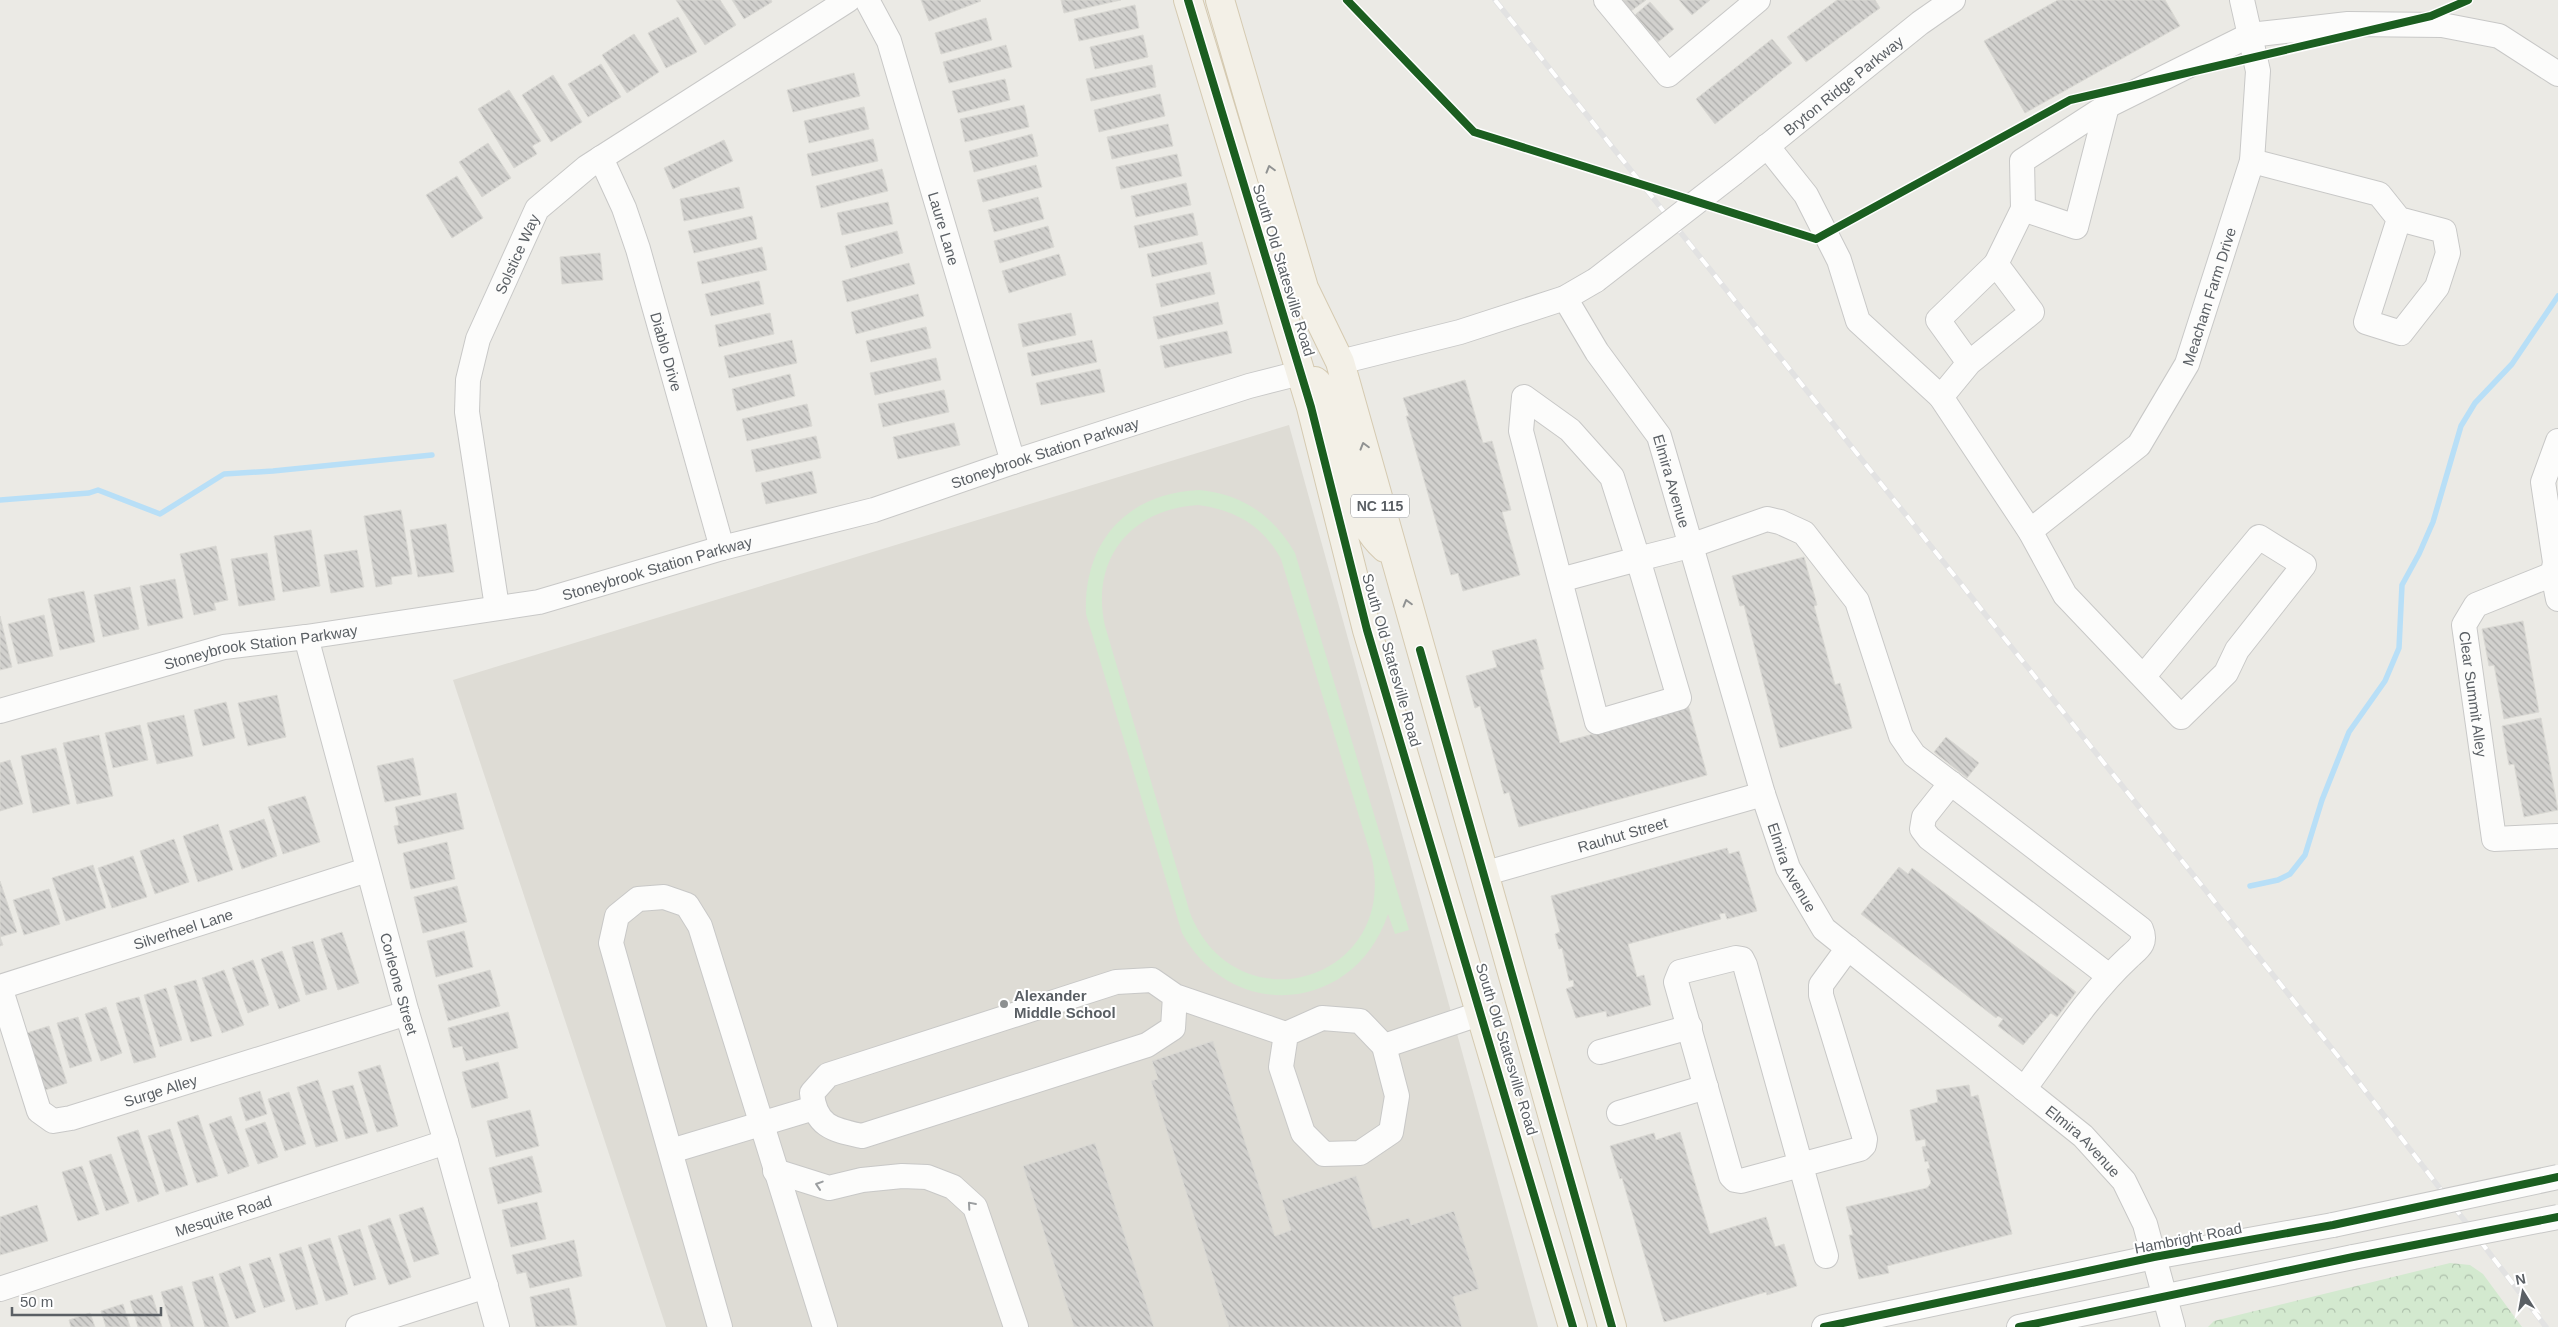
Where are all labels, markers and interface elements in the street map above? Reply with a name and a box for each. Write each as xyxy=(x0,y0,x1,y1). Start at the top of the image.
street label: Bryton Ridge Parkway xyxy=(1780,32,1906,138)
one-way arrow xyxy=(1265,166,1275,174)
street label: South Old Statesville Road xyxy=(1250,182,1318,358)
street label: Laure Lane xyxy=(925,190,963,267)
street label: Solstice Way xyxy=(491,211,542,297)
street label: Meacham Farm Drive xyxy=(2179,225,2239,368)
street label: Diablo Drive xyxy=(648,310,686,393)
street label: Stoneybrook Station Parkway xyxy=(949,413,1141,491)
street label: Elmira Avenue xyxy=(1650,432,1694,530)
one-way arrow xyxy=(1359,443,1369,451)
road number: NC 115 xyxy=(1351,494,1409,518)
street label: Stoneybrook Station Parkway xyxy=(560,532,754,603)
street label: South Old Statesville Road xyxy=(1359,571,1425,749)
one-way arrow xyxy=(1403,599,1413,607)
street label: Stoneybrook Station Parkway xyxy=(162,621,359,672)
street label: Clear Summit Alley xyxy=(2456,630,2491,758)
street label: Rauhut Street xyxy=(1576,813,1670,855)
street label: Elmira Avenue xyxy=(1765,820,1820,915)
street label: Silverheel Lane xyxy=(131,905,235,952)
street label: Corleone Street xyxy=(377,931,422,1038)
street label: South Old Statesville Road xyxy=(1473,961,1541,1137)
place label: Alexander Middle School xyxy=(1014,987,1116,1021)
marker: Alexander Middle School xyxy=(998,998,1010,1010)
street label: Surge Alley xyxy=(122,1071,200,1110)
street label: Elmira Avenue xyxy=(2043,1101,2124,1180)
one-way arrow xyxy=(816,1181,824,1191)
street label: Mesquite Road xyxy=(173,1192,274,1239)
one-way arrow xyxy=(967,1201,976,1210)
street label: Hambright Road xyxy=(2133,1219,2243,1257)
north arrow xyxy=(2498,1267,2548,1317)
text: N xyxy=(2514,1270,2527,1288)
scale bar xyxy=(12,1284,161,1316)
text: 50 m xyxy=(20,1293,53,1310)

